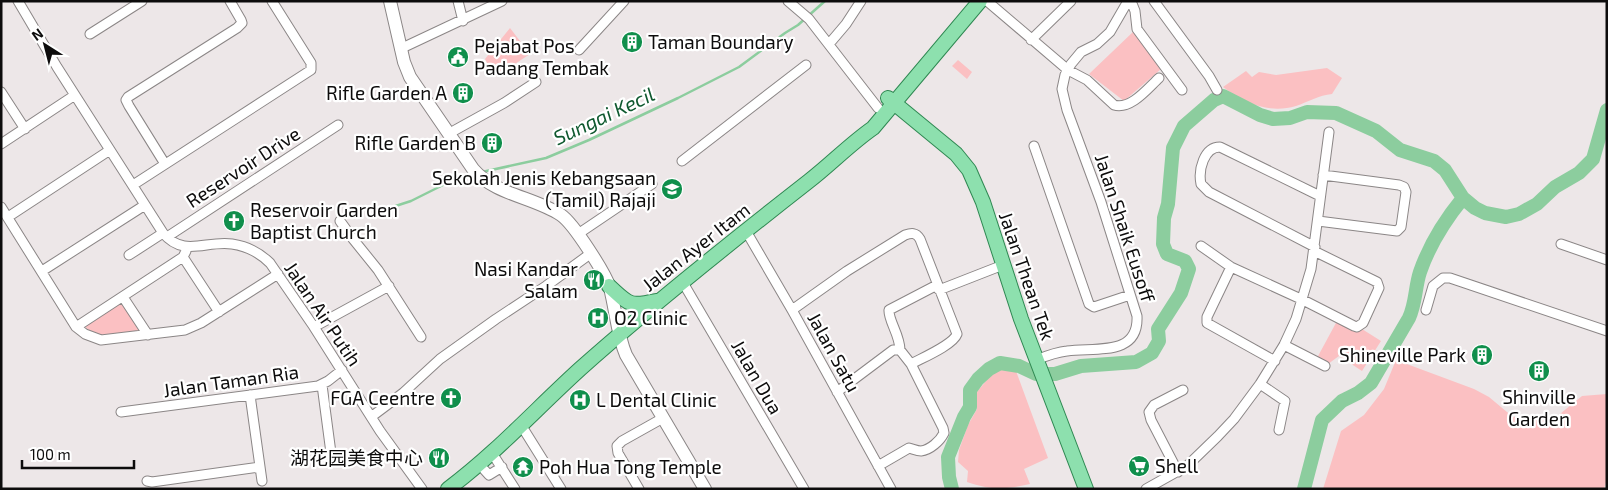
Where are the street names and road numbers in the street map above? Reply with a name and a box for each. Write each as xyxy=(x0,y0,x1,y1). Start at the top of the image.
street label: Reservoir Drive xyxy=(181,121,304,212)
street label: Jalan Shaik Eusoff xyxy=(1091,151,1160,305)
street label: Jalan Ayer Itam xyxy=(637,197,754,296)
street label: Jalan Thean Tek xyxy=(995,209,1060,343)
street label: Jalan Air Putih xyxy=(280,257,367,370)
street label: Jalan Satu xyxy=(803,308,866,396)
street label: Jalan Dua xyxy=(727,335,788,418)
street label: Jalan Taman Ria xyxy=(162,360,300,401)

